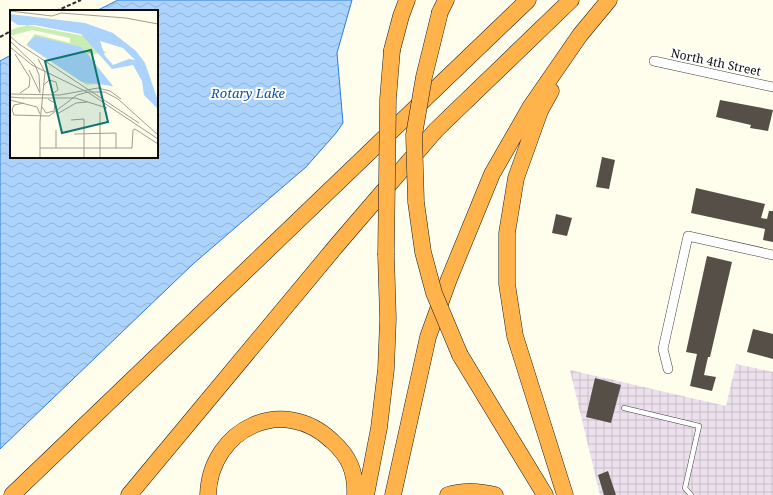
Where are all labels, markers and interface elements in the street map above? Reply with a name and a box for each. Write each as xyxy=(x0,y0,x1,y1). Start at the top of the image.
inset map xyxy=(10,10,158,158)
street label: North 4th Street xyxy=(669,44,763,80)
water label: Rotary Lake xyxy=(210,84,286,102)

